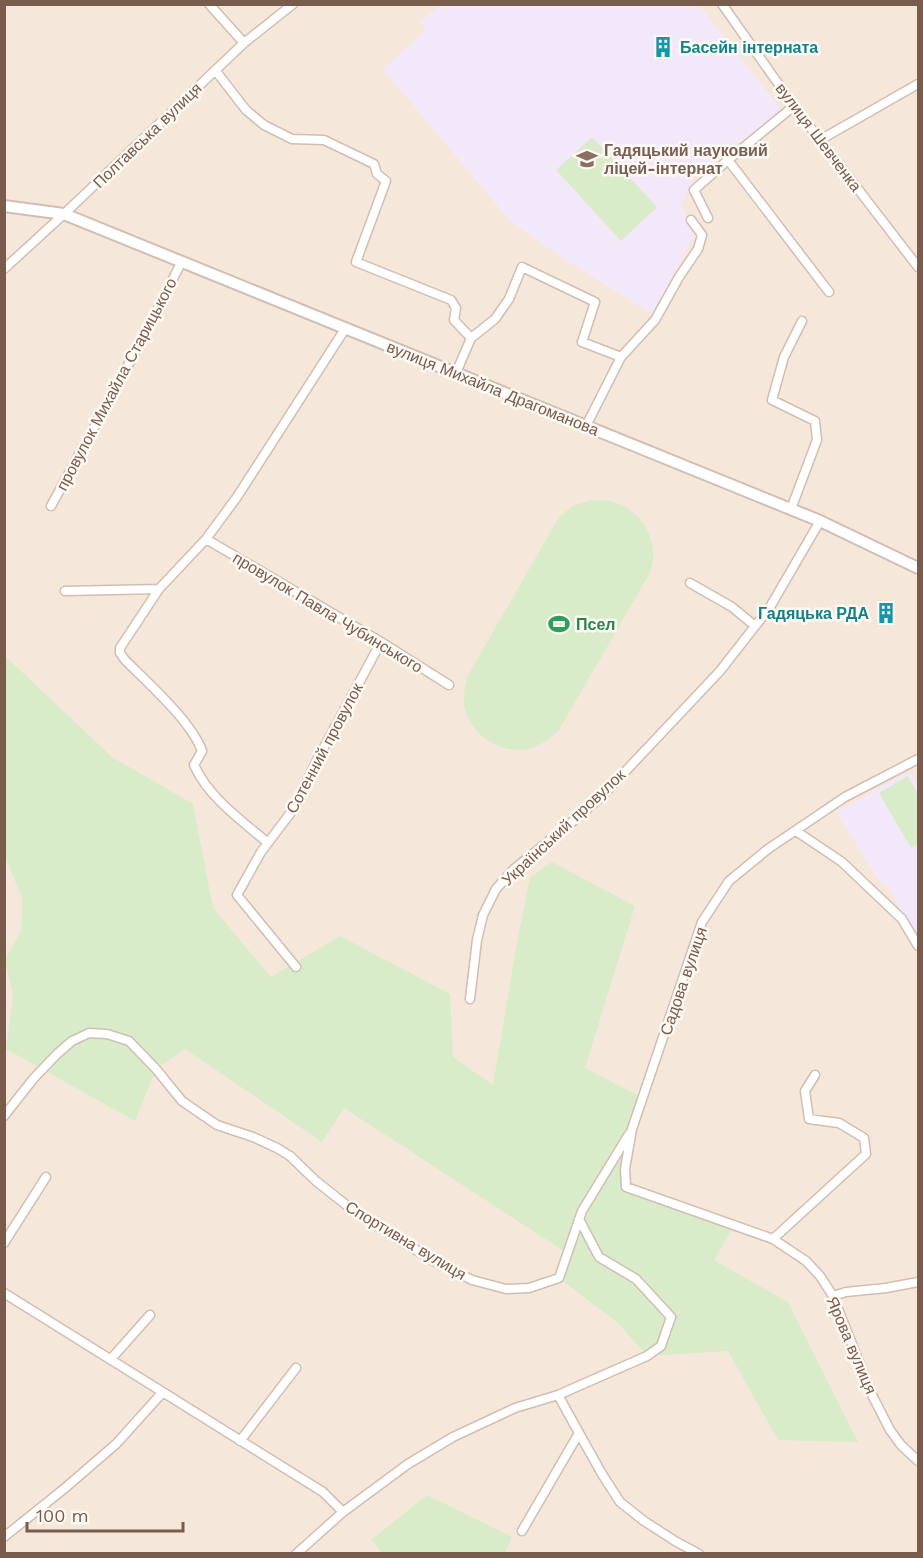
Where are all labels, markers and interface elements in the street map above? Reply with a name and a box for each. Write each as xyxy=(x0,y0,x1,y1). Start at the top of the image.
building icon: Басейн інтерната xyxy=(651,35,675,59)
place label: Басейн інтерната xyxy=(680,38,818,57)
street label: Полтавська вулиця xyxy=(89,79,206,192)
street label: вулиця Шевченка xyxy=(772,79,866,195)
place label: Гадяцький науковий ліцей-інтернат xyxy=(604,141,768,178)
school or university icon: Гадяцький науковий ліцей-інтернат xyxy=(575,147,599,171)
street label: провулок Михайла Старицького xyxy=(52,275,181,494)
street label: вулиця Михайла Драгоманова xyxy=(384,337,602,440)
street label: провулок Павла Чубинського xyxy=(229,548,426,677)
building icon: Гадяцька РДА xyxy=(874,601,898,625)
place label: Гадяцька РДА xyxy=(758,604,869,623)
sports icon: Псел xyxy=(547,612,571,636)
place label: Псел xyxy=(576,615,615,634)
street label: Сотенний провулок xyxy=(282,679,367,817)
street label: Український провулок xyxy=(498,765,630,890)
street label: Садова вулиця xyxy=(656,924,711,1038)
street label: Спортивна вулиця xyxy=(342,1197,470,1284)
street label: Ярова вулиця xyxy=(822,1294,881,1397)
scale bar xyxy=(27,1495,183,1533)
text: 100 m xyxy=(36,1505,89,1526)

